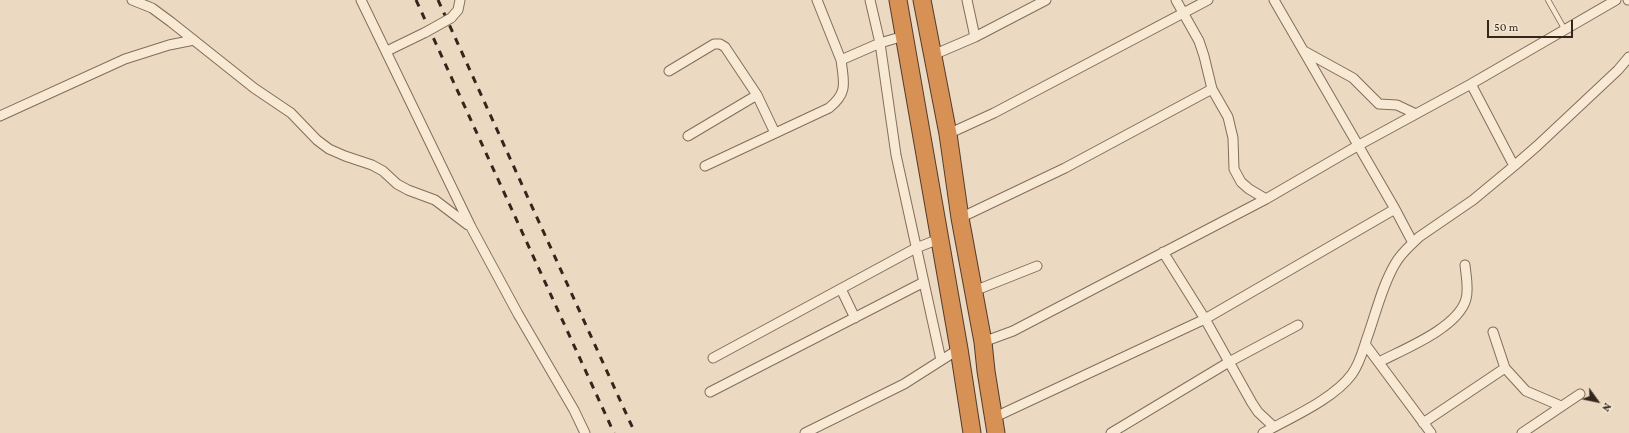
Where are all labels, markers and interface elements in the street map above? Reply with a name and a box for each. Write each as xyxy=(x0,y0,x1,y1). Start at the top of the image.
scale bar xyxy=(1489,12,1575,38)
text: 50 m xyxy=(1494,20,1518,34)
north arrow xyxy=(1577,381,1617,421)
text: N xyxy=(1600,401,1614,414)

